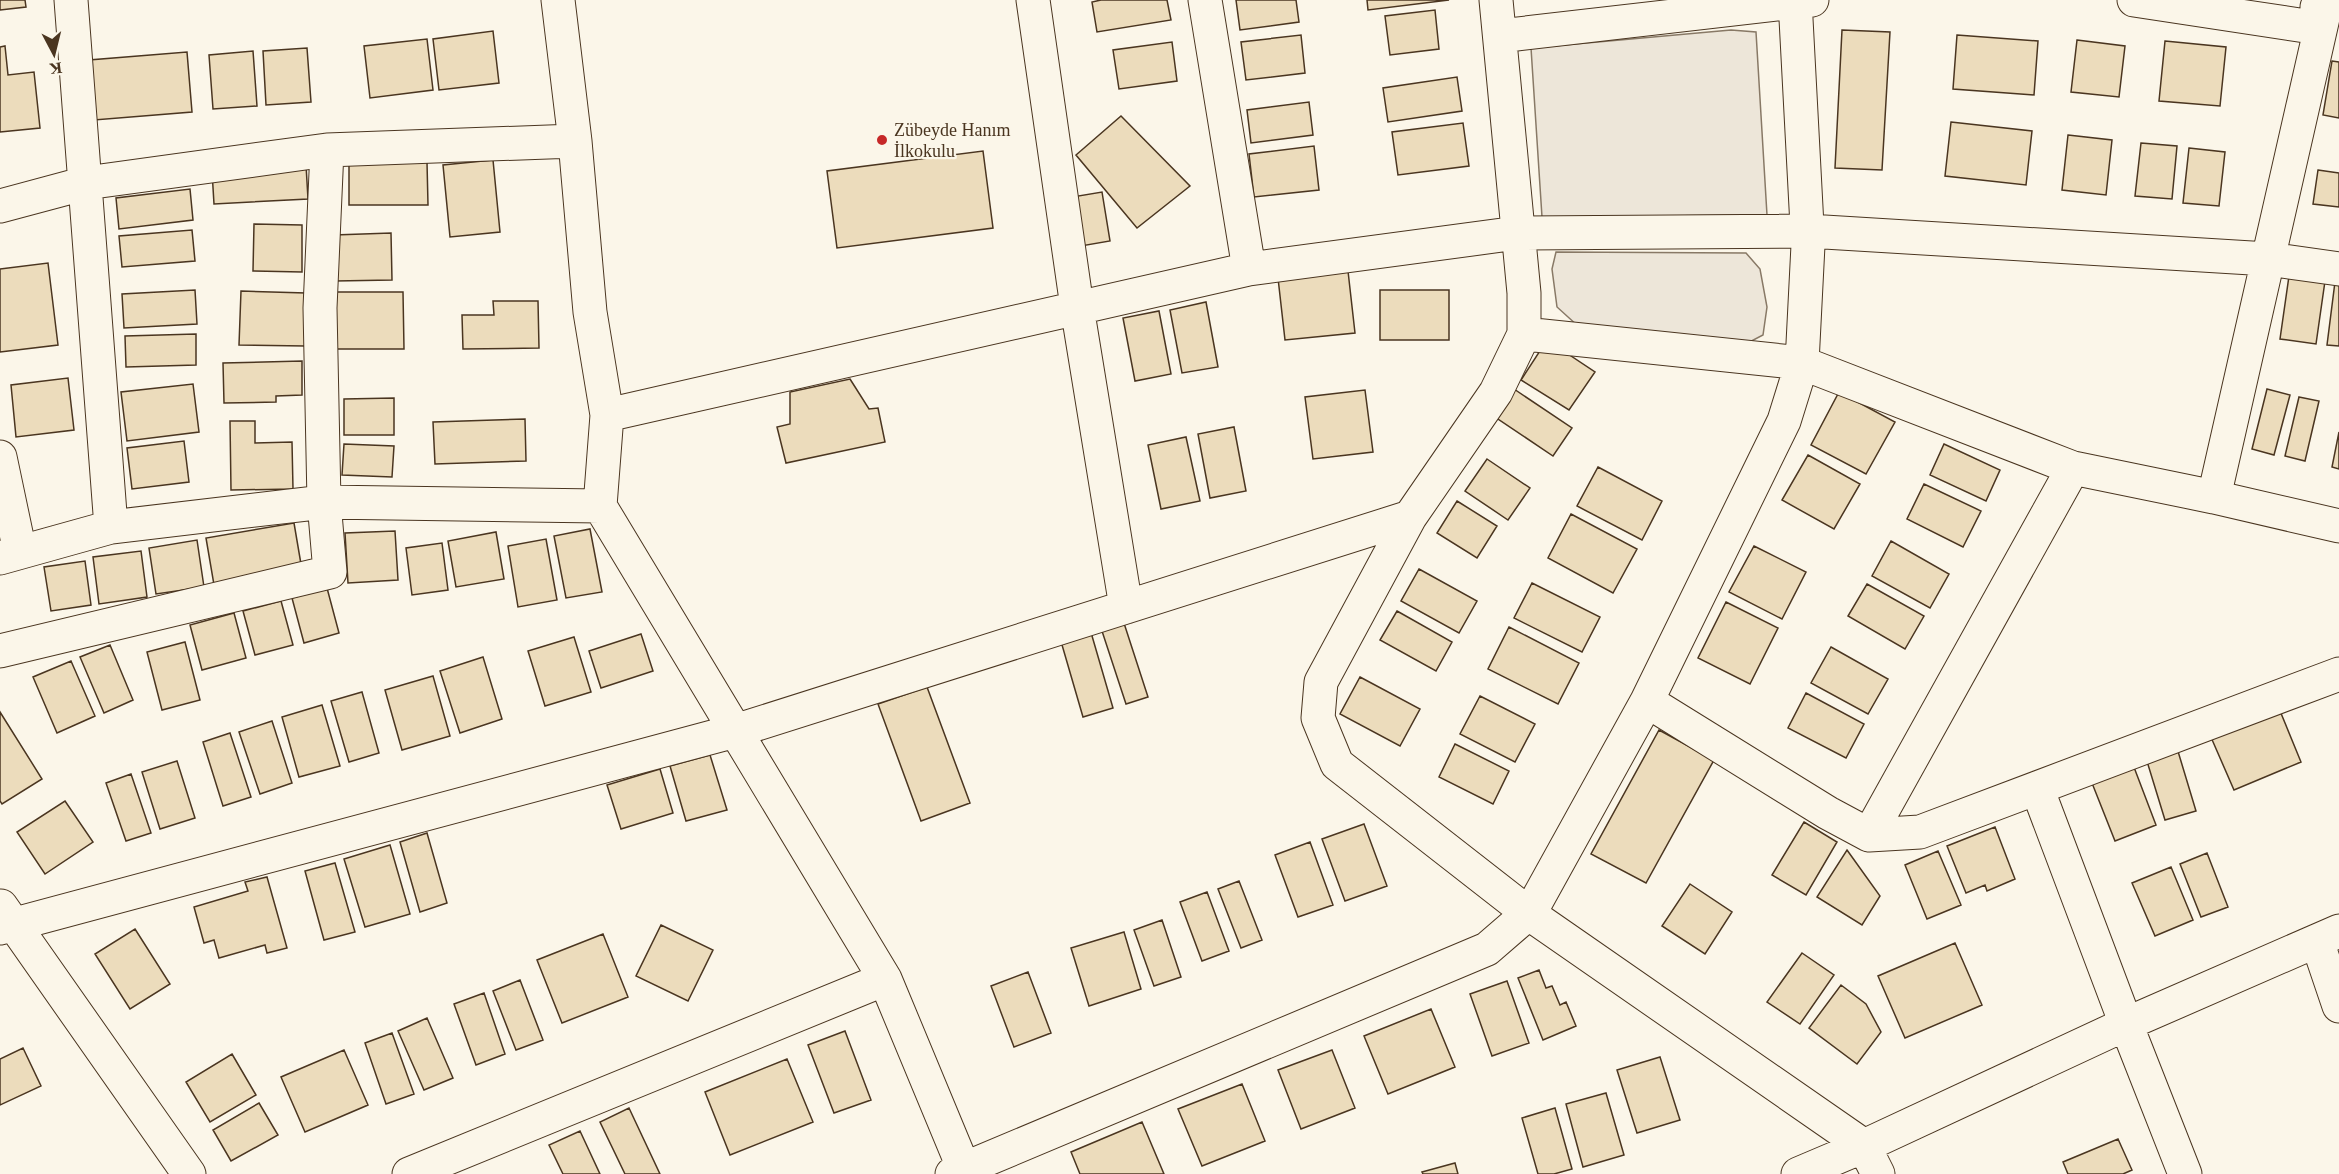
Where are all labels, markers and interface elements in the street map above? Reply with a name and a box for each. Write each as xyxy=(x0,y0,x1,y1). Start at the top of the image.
north arrow xyxy=(24,24,84,84)
text: K xyxy=(48,59,63,78)
place label: Zübeyde Hanım İlkokulu xyxy=(894,120,1010,161)
marker: Zübeyde Hanım İlkokulu xyxy=(875,133,889,147)

